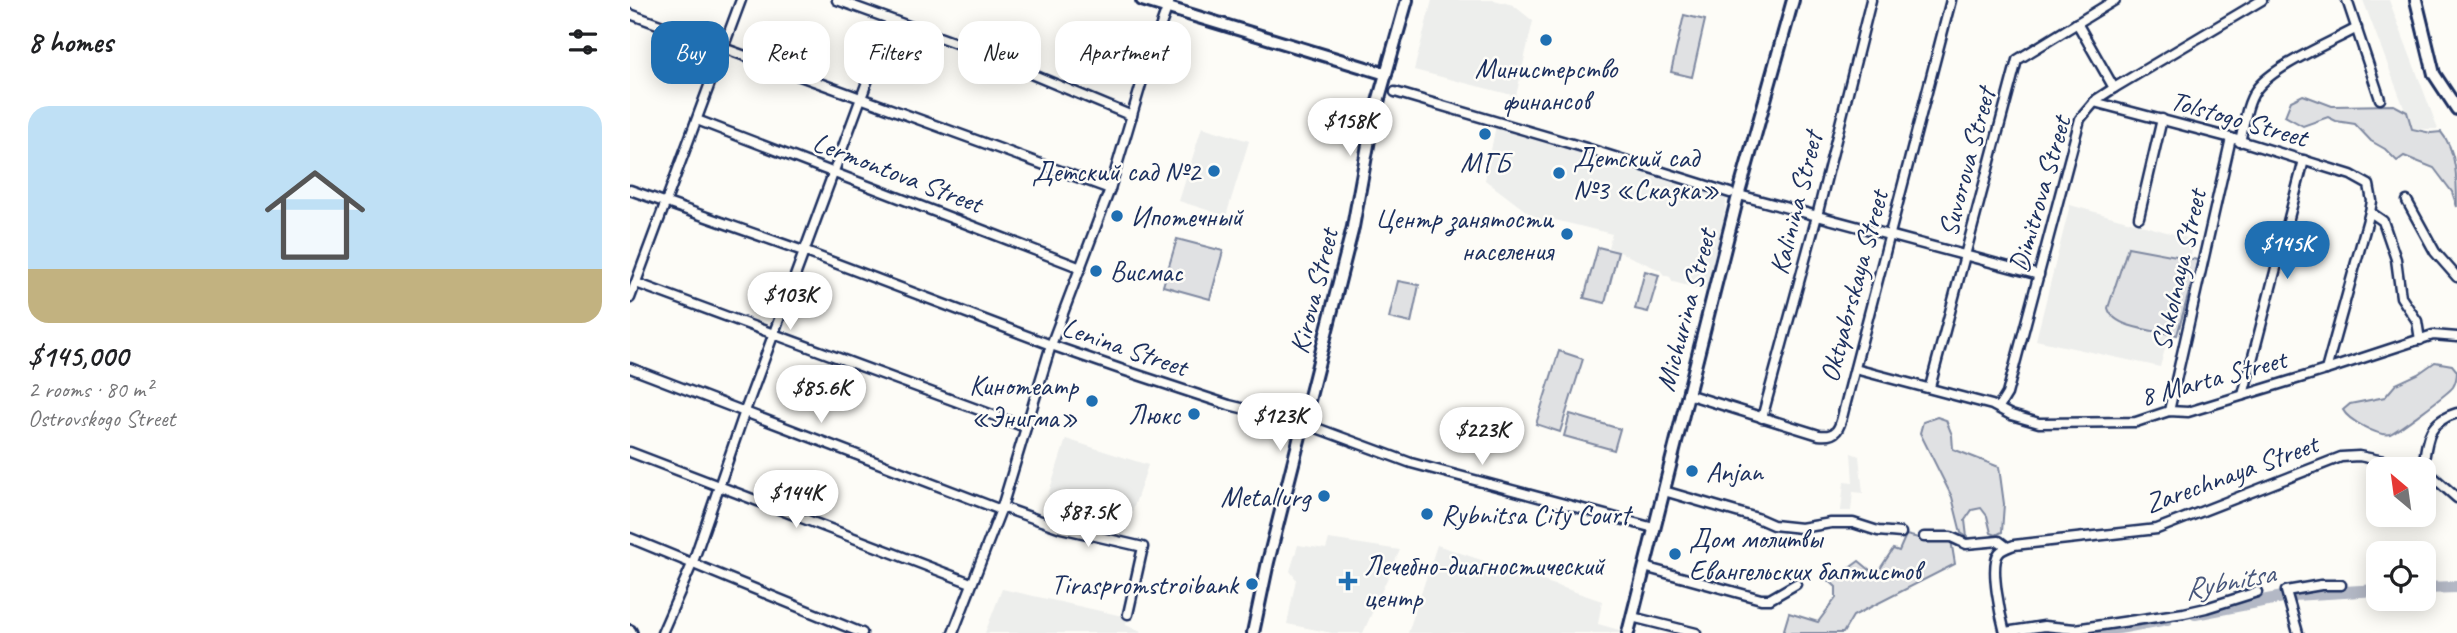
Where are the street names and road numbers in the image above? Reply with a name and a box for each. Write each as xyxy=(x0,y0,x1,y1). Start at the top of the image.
street label: Suvorova Street xyxy=(1930,81,2004,240)
street label: Tolstogo Street xyxy=(2166,82,2314,155)
street label: Dimitrova Street xyxy=(2001,110,2079,276)
street label: Lermontova Street xyxy=(808,124,990,222)
street label: Kalinina Street xyxy=(1761,125,1831,278)
street label: Oktyabrskaya Street xyxy=(1811,184,1897,386)
street label: Shkolnaya Street xyxy=(2143,184,2215,354)
street label: Kirova Street xyxy=(1281,222,1347,357)
street label: Michurina Street xyxy=(1647,223,1725,395)
street label: Lenina Street xyxy=(1058,309,1195,385)
street label: 8 Marta Street xyxy=(2136,341,2293,414)
street label: Zarechnaya Street xyxy=(2140,425,2325,521)

